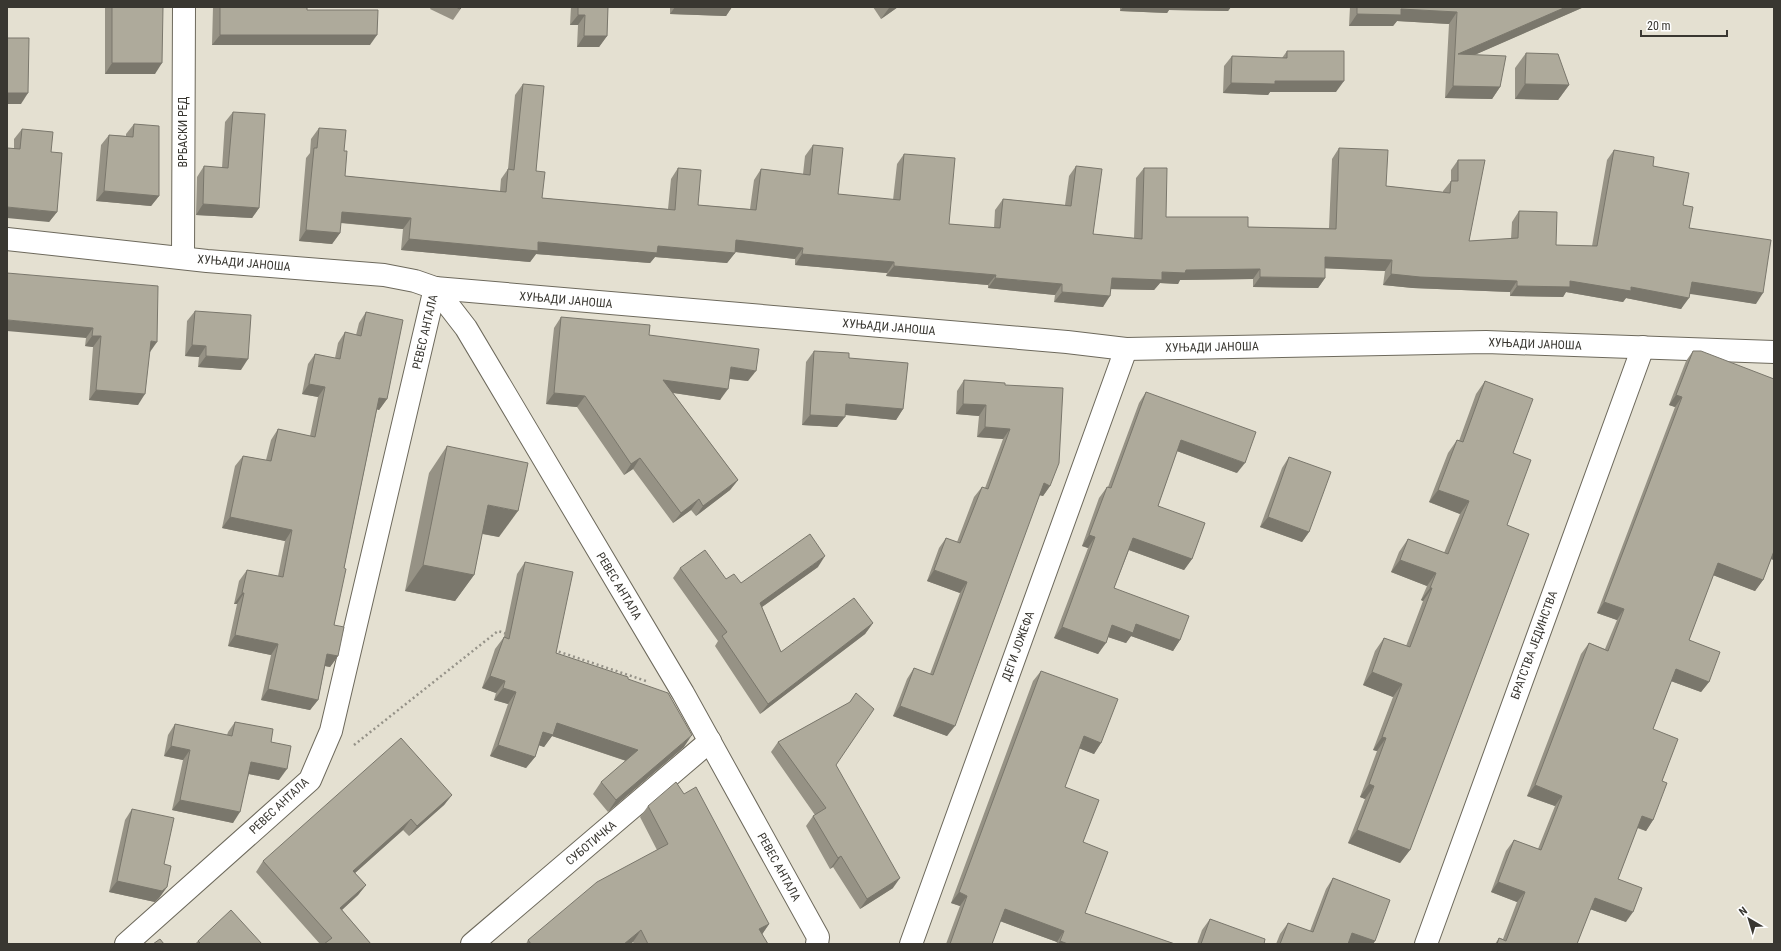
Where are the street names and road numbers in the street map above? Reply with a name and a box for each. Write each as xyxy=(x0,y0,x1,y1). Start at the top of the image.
street label: ВРБАСКИ РЕД xyxy=(176,96,190,167)
street label: ХУЊАДИ ЈАНОША xyxy=(197,252,291,274)
street label: ХУЊАДИ ЈАНОША xyxy=(519,289,613,311)
street label: РЕВЕС АНТАЛА xyxy=(410,293,440,371)
street label: ХУЊАДИ ЈАНОША xyxy=(842,316,936,338)
street label: ХУЊАДИ ЈАНОША xyxy=(1488,335,1582,353)
street label: ХУЊАДИ ЈАНОША xyxy=(1165,339,1259,355)
street label: РЕВЕС АНТАЛА xyxy=(593,550,645,622)
street label: БРАТСТВА ЈЕДИНСТВА xyxy=(1508,589,1560,701)
street label: ДЕГИ ЈОЖЕФА xyxy=(999,609,1037,683)
street label: РЕВЕС АНТАЛА xyxy=(246,775,312,837)
street label: СУБОТИЧКА xyxy=(563,818,619,868)
street label: РЕВЕС АНТАЛА xyxy=(754,830,804,904)

